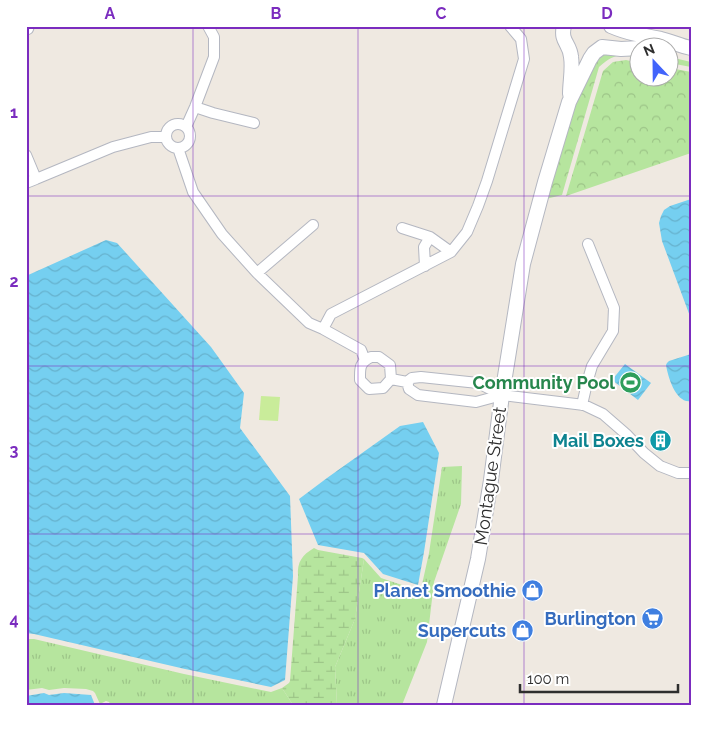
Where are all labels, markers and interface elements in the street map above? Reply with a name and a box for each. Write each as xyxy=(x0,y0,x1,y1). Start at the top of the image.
text: A xyxy=(105,4,116,23)
text: B xyxy=(271,4,282,23)
text: C xyxy=(436,4,447,23)
text: D xyxy=(601,4,613,23)
north arrow xyxy=(630,38,680,88)
text: N xyxy=(641,41,657,59)
text: 1 xyxy=(10,103,18,122)
text: 2 xyxy=(9,272,19,291)
sports icon: Community Pool xyxy=(619,370,643,394)
place label: Community Pool xyxy=(473,372,615,393)
street label: Montague Street xyxy=(470,405,510,547)
building icon: Mail Boxes xyxy=(648,428,672,452)
place label: Mail Boxes xyxy=(553,430,644,451)
text: 3 xyxy=(10,441,19,460)
shop icon: Planet Smoothie xyxy=(520,578,544,602)
place label: Planet Smoothie xyxy=(373,580,516,601)
supermarket icon: Burlington xyxy=(640,606,664,630)
place label: Burlington xyxy=(545,608,636,629)
text: 4 xyxy=(9,610,19,629)
shop icon: Supercuts xyxy=(510,618,534,642)
place label: Supercuts xyxy=(418,620,506,641)
scale bar xyxy=(520,661,677,693)
text: 100 m xyxy=(527,670,569,688)

